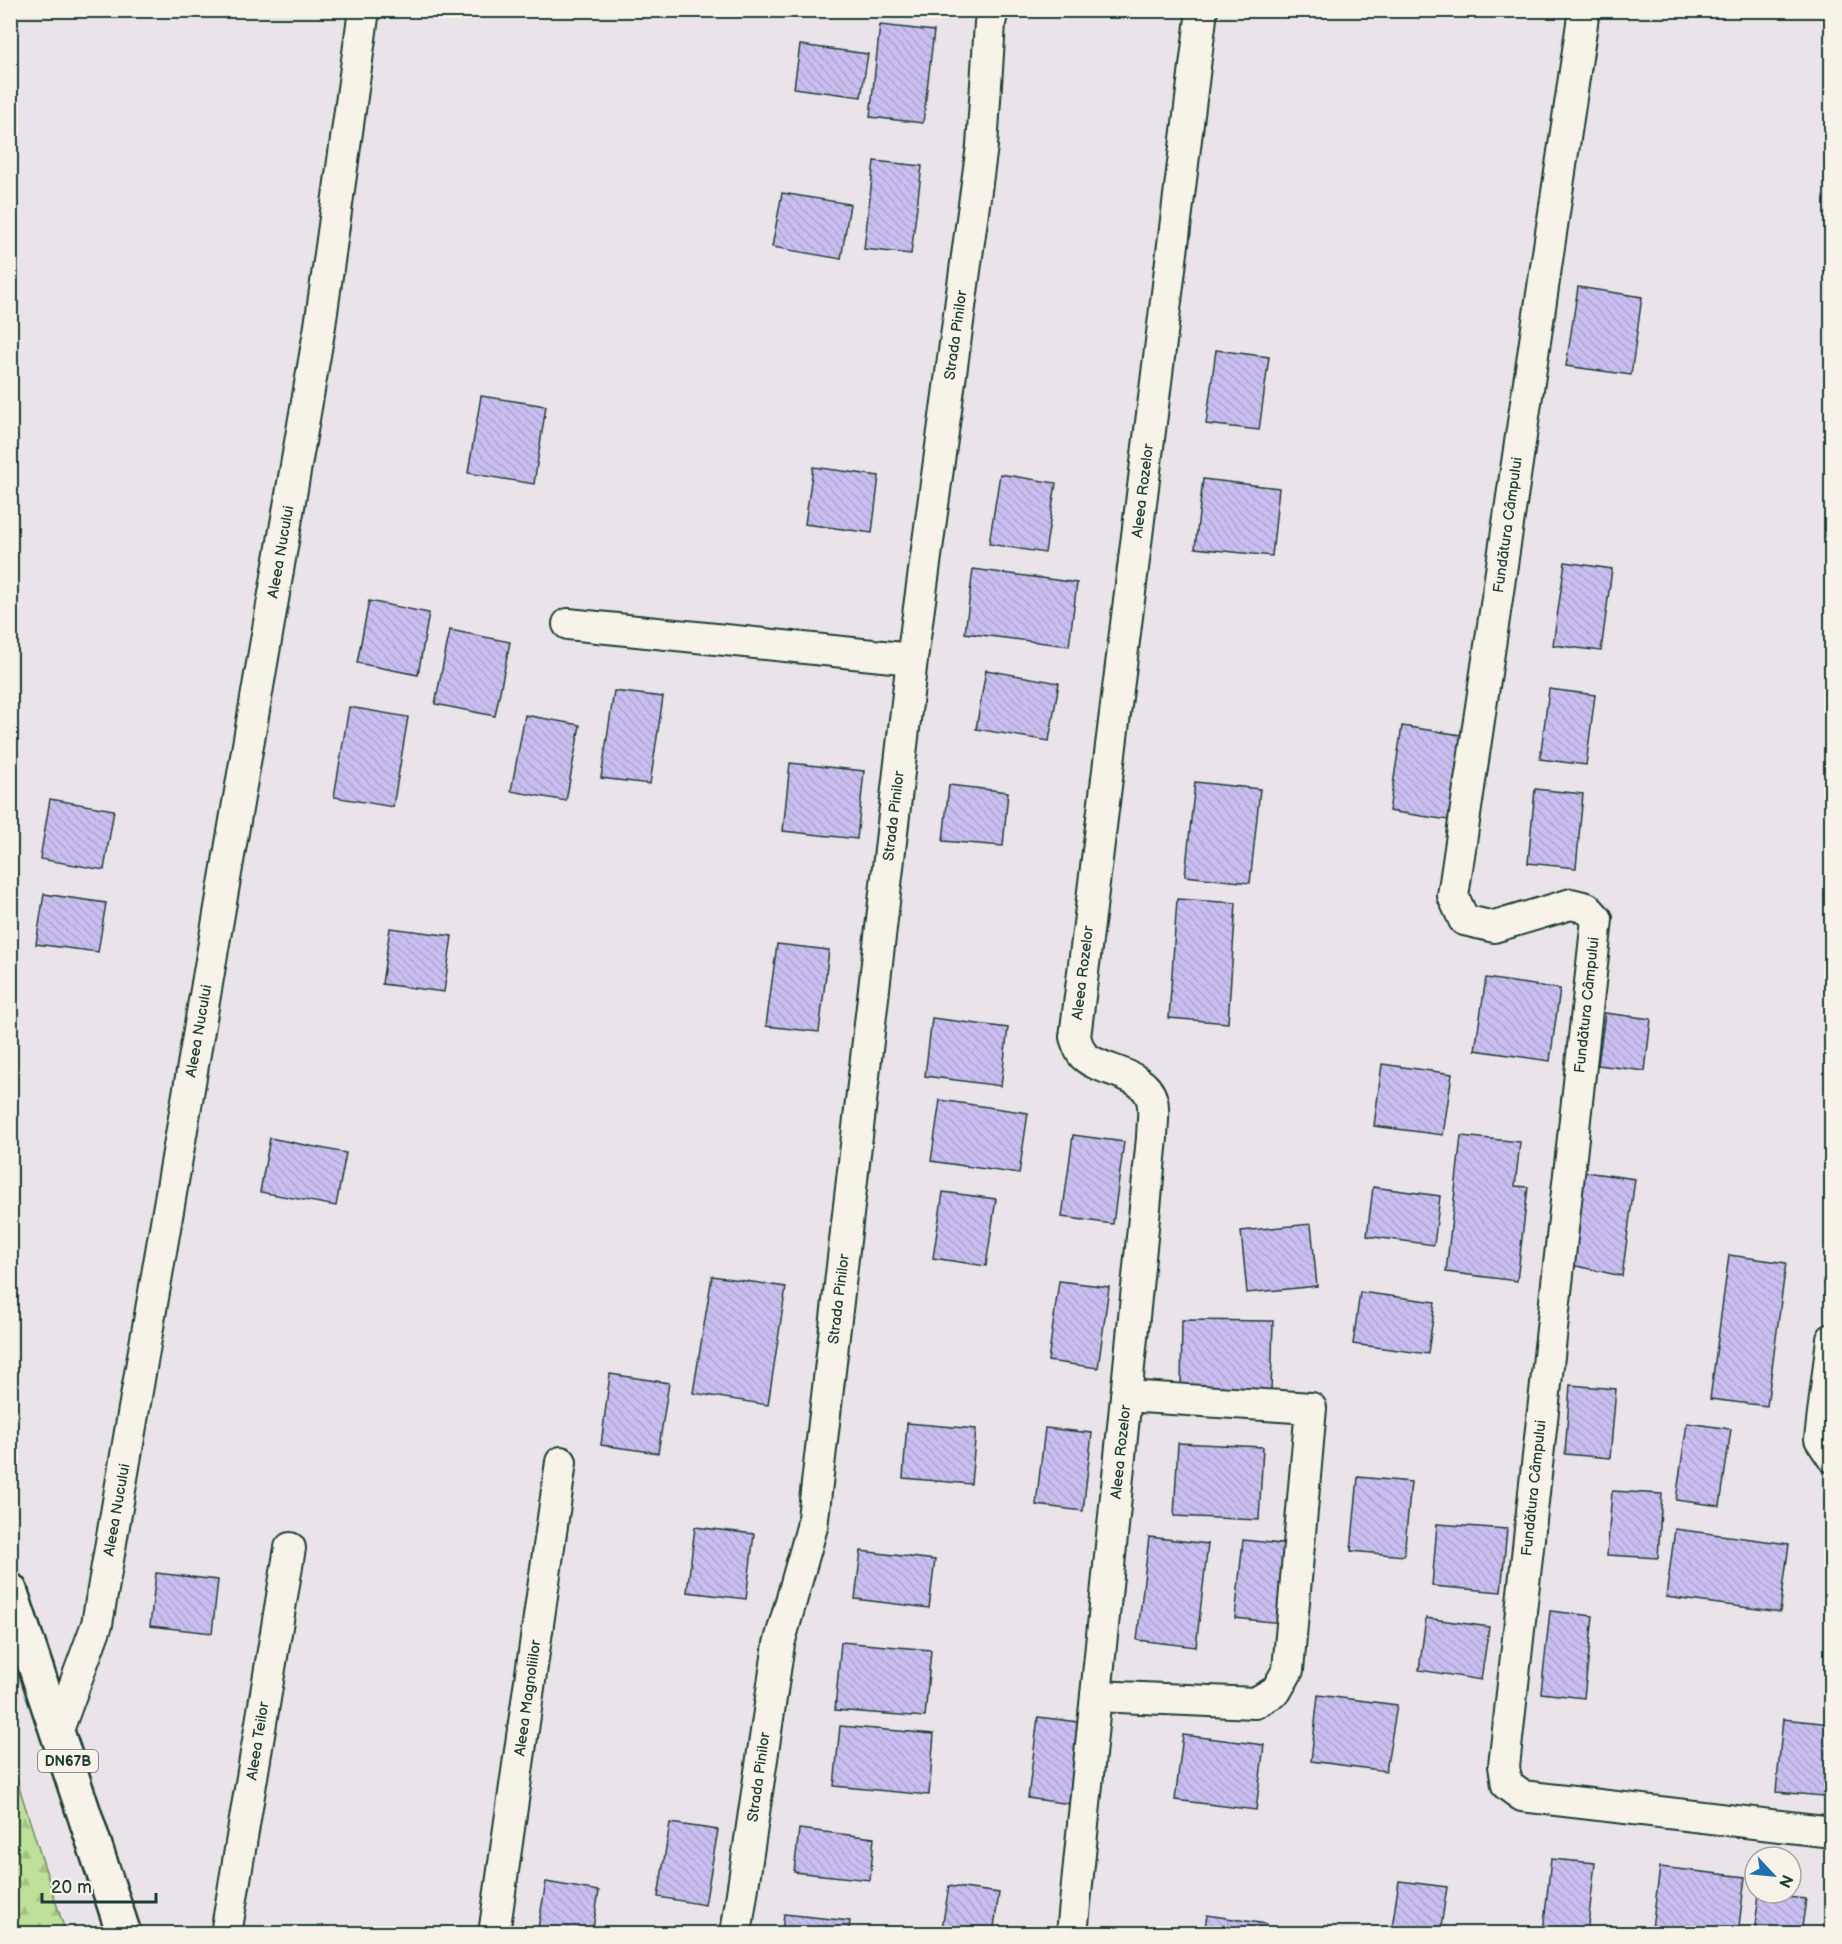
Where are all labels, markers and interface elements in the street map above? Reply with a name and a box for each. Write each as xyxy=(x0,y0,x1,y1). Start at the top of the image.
street label: Strada Pinilor xyxy=(940,288,972,381)
street label: Aleea Rozelor xyxy=(1128,442,1158,539)
street label: Fundătura Câmpului xyxy=(1489,456,1527,594)
street label: Aleea Nucului xyxy=(263,504,299,600)
street label: Strada Pinilor xyxy=(879,769,909,862)
street label: Aleea Rozelor xyxy=(1068,924,1098,1021)
street label: Fundătura Câmpului xyxy=(1570,936,1604,1074)
street label: Aleea Nucului xyxy=(181,983,217,1079)
street label: Strada Pinilor xyxy=(824,1252,854,1345)
street label: Aleea Rozelor xyxy=(1107,1403,1135,1500)
street label: Fundătura Câmpului xyxy=(1517,1419,1551,1557)
street label: Aleea Nucului xyxy=(99,1462,135,1558)
street label: Aleea Magnoliilor xyxy=(510,1638,546,1757)
street label: Aleea Teilor xyxy=(242,1700,274,1782)
street label: Strada Pinilor xyxy=(743,1730,775,1823)
road number: DN67B xyxy=(38,1750,98,1772)
north arrow xyxy=(1743,1845,1803,1905)
scale bar xyxy=(42,1866,156,1904)
text: N xyxy=(1774,1871,1796,1890)
text: 20 m xyxy=(51,1877,92,1898)

